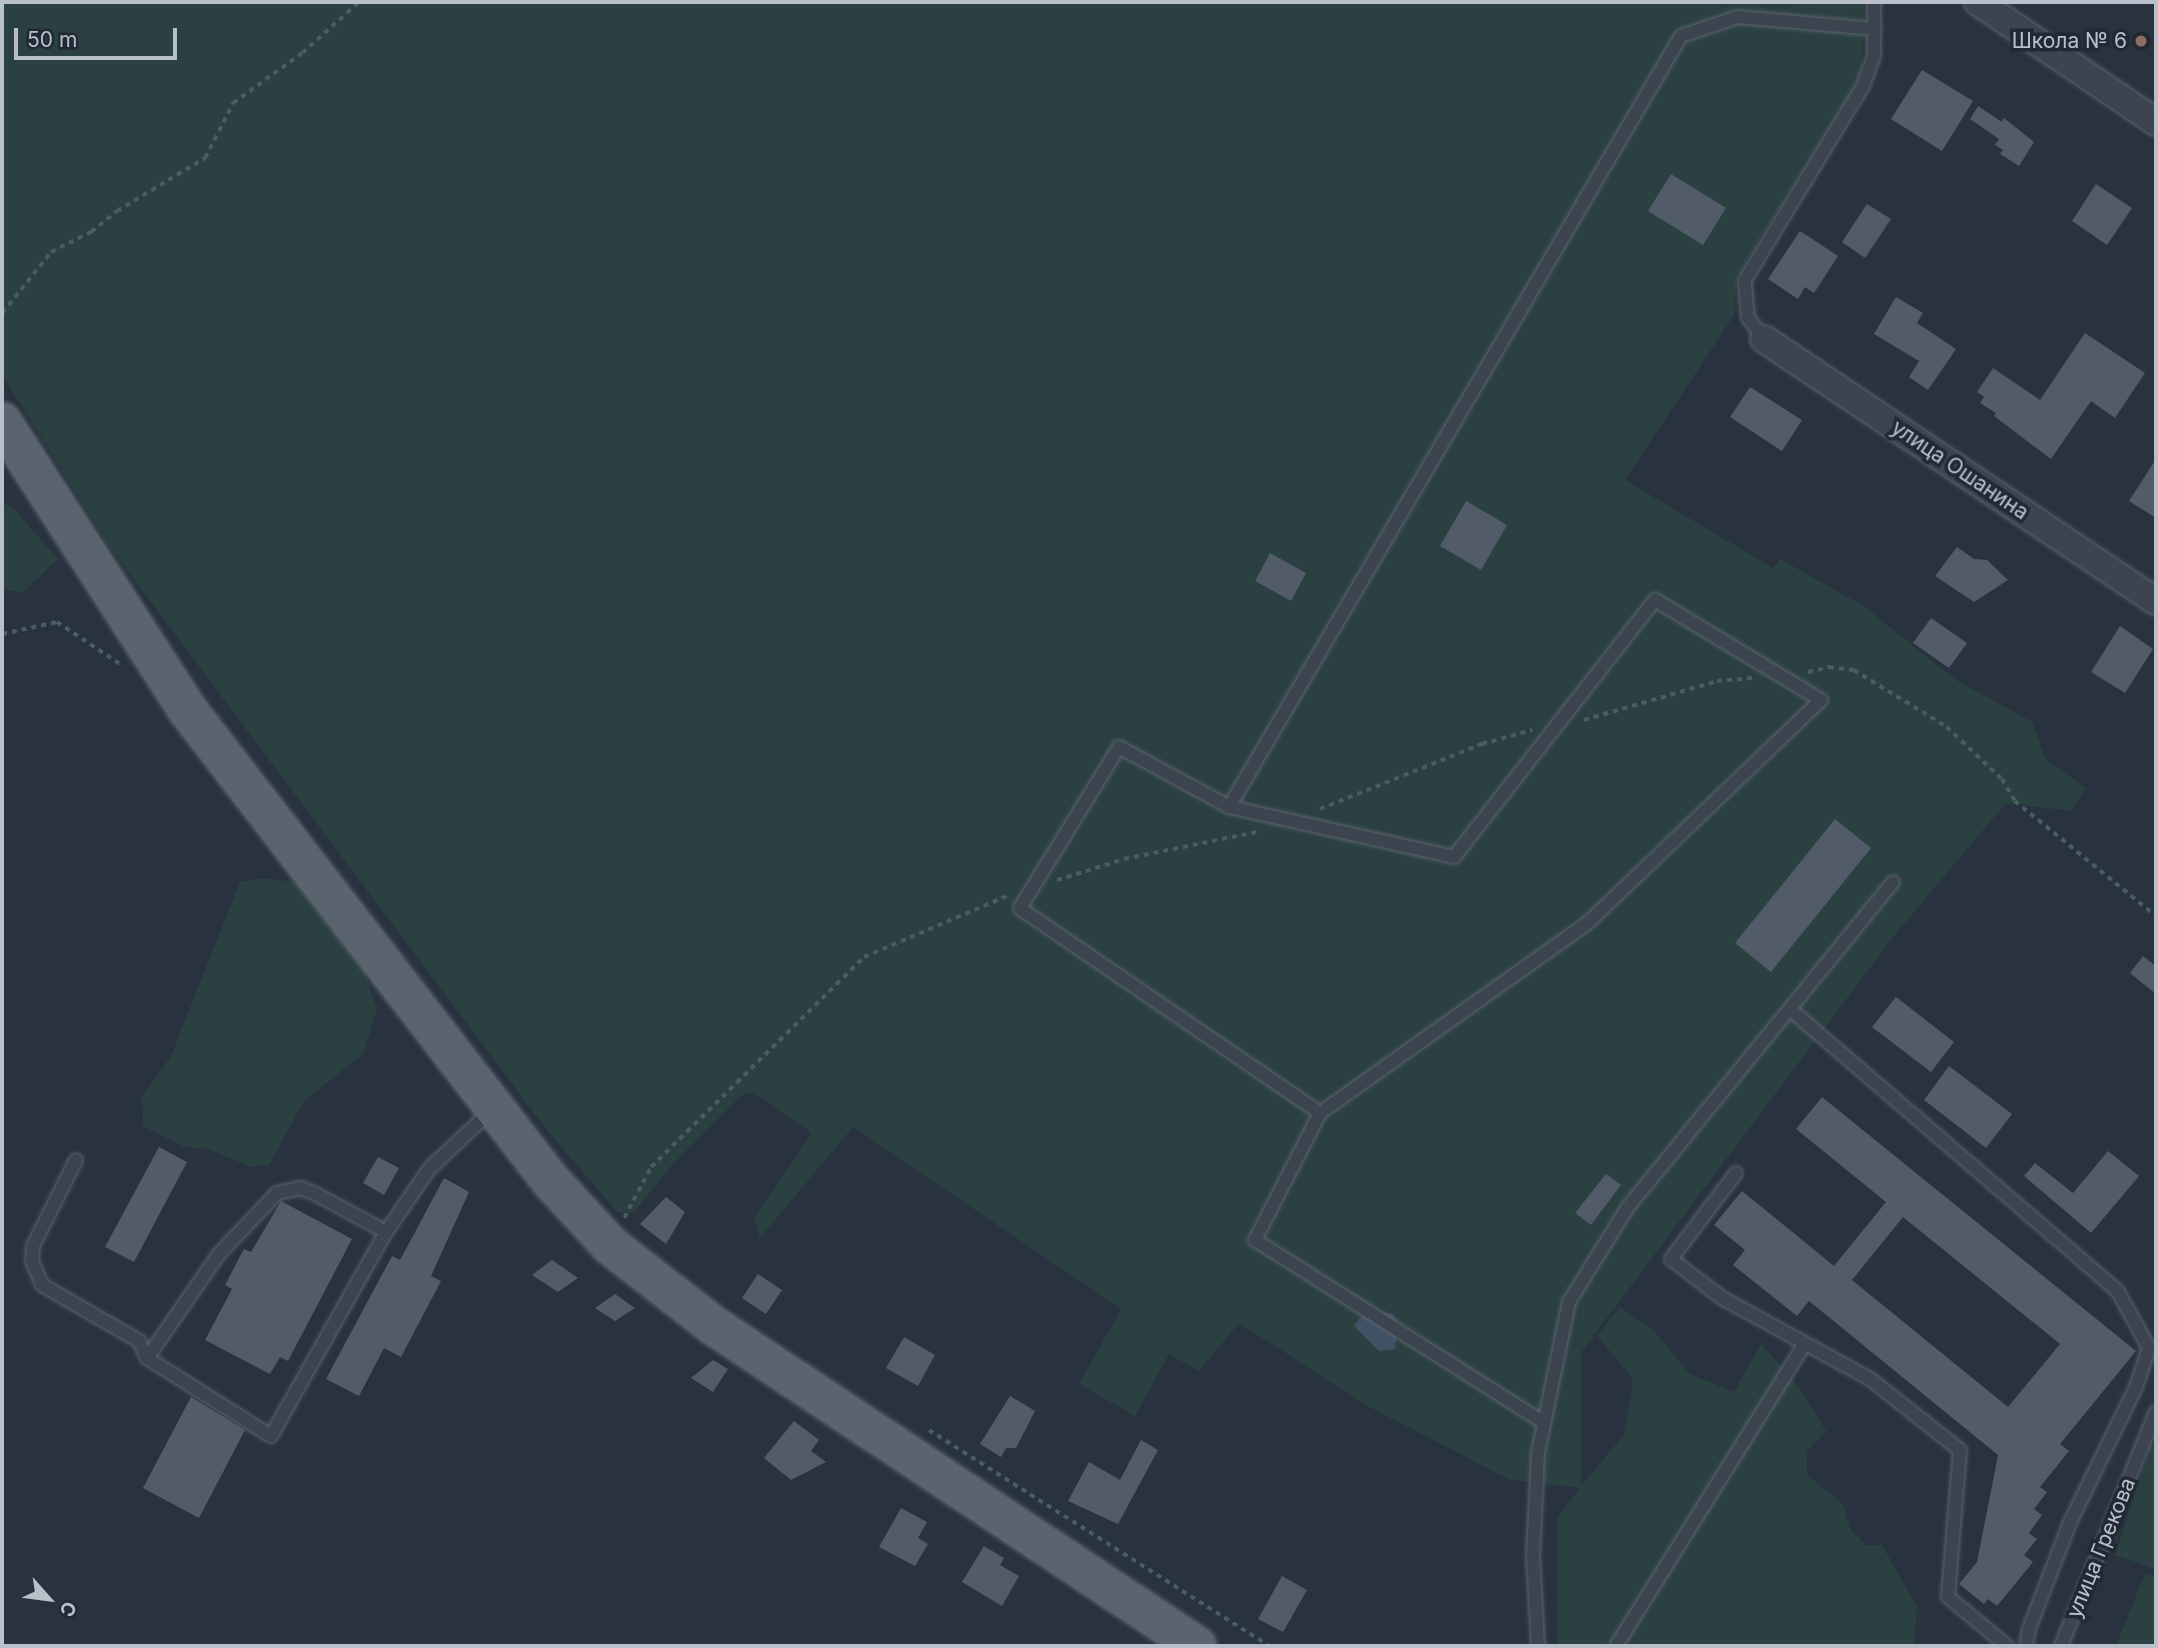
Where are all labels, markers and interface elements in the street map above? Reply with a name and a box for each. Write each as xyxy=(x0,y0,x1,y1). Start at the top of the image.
scale bar xyxy=(18,14,180,58)
text: 50 m xyxy=(27,27,77,52)
place label: Школа № 6 xyxy=(2012,28,2127,54)
marker: Школа № 6 xyxy=(2133,33,2149,49)
street label: улица Ошанина xyxy=(1887,415,2033,525)
street label: улица Грекова xyxy=(2061,1474,2141,1622)
north arrow xyxy=(14,1564,84,1634)
text: С xyxy=(55,1597,81,1621)

